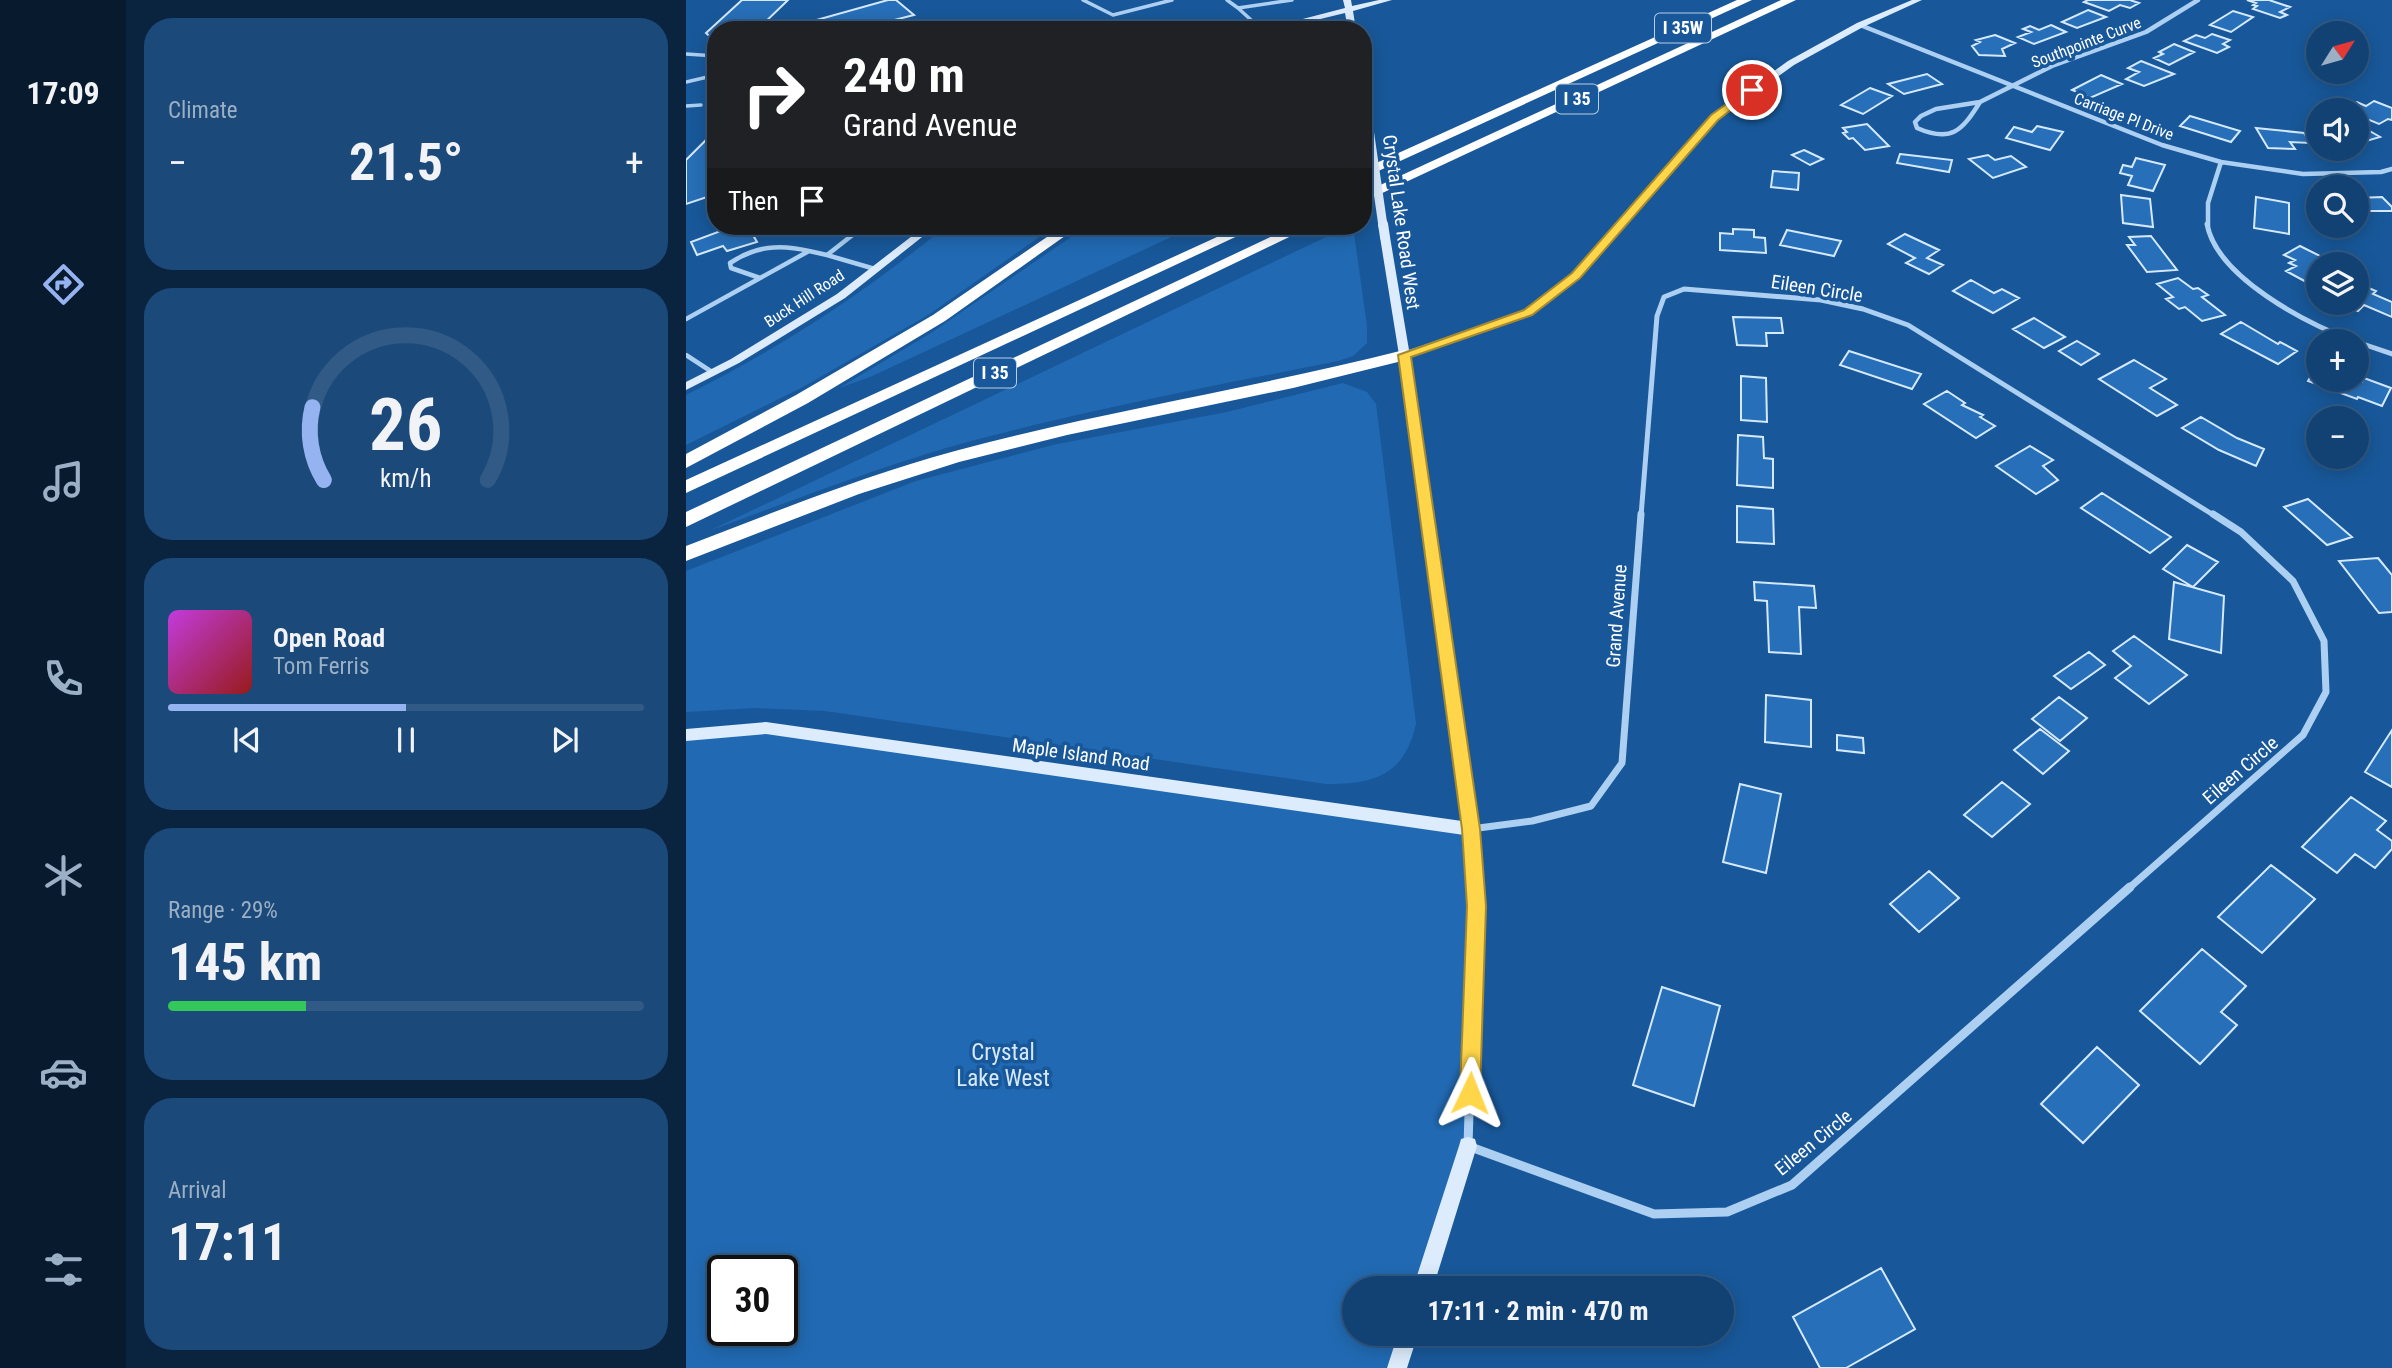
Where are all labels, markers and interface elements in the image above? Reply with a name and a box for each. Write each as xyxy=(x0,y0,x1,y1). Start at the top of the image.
road number: I 35W xyxy=(1655,13,1711,42)
street label: Southpointe Curve xyxy=(2029,13,2144,72)
north arrow xyxy=(2306,21,2370,84)
map controls xyxy=(2306,21,2369,469)
text: 240 m xyxy=(843,47,965,104)
icon: right xyxy=(728,49,819,140)
pin xyxy=(1722,60,1782,120)
icon: arrive xyxy=(1733,71,1771,109)
text: 17:09 xyxy=(26,74,100,112)
road number: I 35 xyxy=(1556,84,1598,114)
street label: Carriage Pl Drive xyxy=(2071,89,2176,144)
text: Climate xyxy=(168,97,238,124)
button: sound xyxy=(2306,98,2369,161)
text: Grand Avenue xyxy=(843,106,1017,144)
text: 21.5° xyxy=(349,132,463,193)
street label: Crystal Lake Road West xyxy=(1378,133,1425,311)
text: − xyxy=(168,141,187,185)
text: + xyxy=(625,141,644,185)
button: search xyxy=(2306,175,2369,238)
icon: arrive xyxy=(793,182,831,220)
text: Then xyxy=(728,186,779,216)
button: layers xyxy=(2306,252,2369,315)
icon: directions xyxy=(39,260,88,309)
street label: Buck Hill Road xyxy=(761,266,848,331)
street label: Eileen Circle xyxy=(1770,270,1864,307)
button: + xyxy=(2306,329,2369,392)
road number: I 35 xyxy=(974,358,1016,388)
text: 26 xyxy=(369,382,443,468)
button: − xyxy=(2306,406,2369,469)
icon: music xyxy=(39,457,88,506)
text: km/h xyxy=(380,464,432,493)
street label: Grand Avenue xyxy=(1601,564,1632,668)
text: Open Road xyxy=(273,623,385,653)
text: Tom Ferris xyxy=(273,653,369,680)
icon: phone xyxy=(39,654,88,703)
icon: previous xyxy=(228,721,266,759)
icon: pause xyxy=(387,721,425,759)
icon: next xyxy=(546,721,584,759)
street label: Eileen Circle xyxy=(2198,731,2283,809)
street label: Maple Island Road xyxy=(1011,733,1151,776)
icon: climate xyxy=(39,851,88,900)
text: Range · 29% xyxy=(168,897,278,924)
text: 145 km xyxy=(168,932,322,993)
park label: Crystal Lake West xyxy=(956,1039,1050,1092)
icon: car xyxy=(39,1048,88,1097)
position arrow xyxy=(1433,1056,1507,1130)
street label: Eileen Circle xyxy=(1770,1104,1857,1180)
text: Arrival xyxy=(168,1177,227,1204)
text: 17:11 xyxy=(168,1212,287,1273)
icon: filters xyxy=(39,1245,88,1294)
speed limit sign: 30 xyxy=(707,1255,798,1346)
text: 17:11 · 2 min · 470 m xyxy=(1428,1296,1648,1326)

